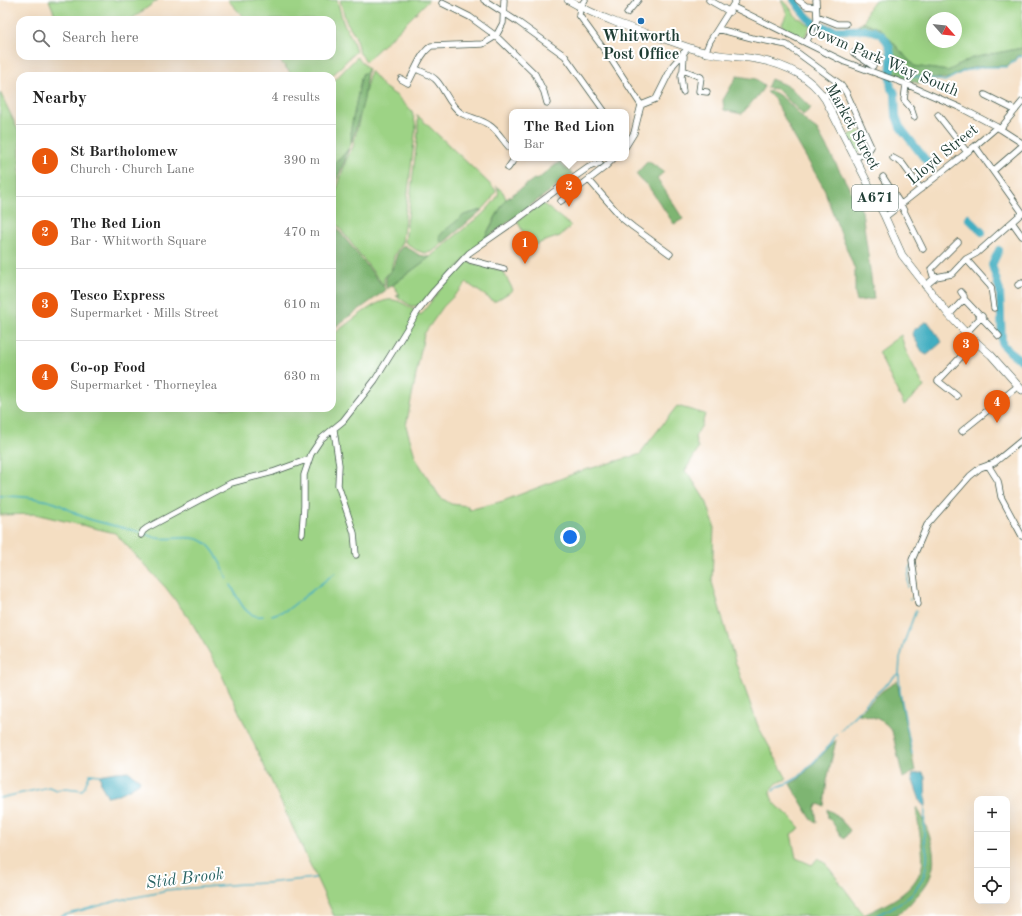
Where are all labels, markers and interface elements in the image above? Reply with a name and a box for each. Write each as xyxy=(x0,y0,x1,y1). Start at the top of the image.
north arrow xyxy=(926,12,962,48)
search box xyxy=(16,16,336,60)
marker: Whitworth Post Office xyxy=(636,16,646,26)
street label: Cowm Park Way South xyxy=(805,22,961,100)
icon: search xyxy=(30,27,52,49)
place label: Whitworth Post Office xyxy=(602,29,680,63)
text: Search here xyxy=(62,31,139,46)
street label: Market Street xyxy=(822,81,882,173)
text: Nearby xyxy=(32,90,87,107)
text: 4 results xyxy=(271,91,320,104)
popup xyxy=(509,109,629,161)
text: The Red Lion xyxy=(523,120,615,135)
street label: Lloyd Street xyxy=(905,121,982,188)
text: Bar xyxy=(523,138,544,151)
text: St Bartholomew xyxy=(70,145,178,160)
text: 1 xyxy=(41,154,49,167)
text: 390 m xyxy=(283,154,320,167)
text: Church · Church Lane xyxy=(70,163,194,176)
pin: 2 xyxy=(556,174,582,207)
road number: A671 xyxy=(852,185,898,211)
text: The Red Lion xyxy=(70,217,161,232)
text: 2 xyxy=(41,226,49,239)
text: 470 m xyxy=(283,226,320,239)
pin: 1 xyxy=(512,231,538,264)
text: Bar · Whitworth Square xyxy=(70,235,206,248)
text: Tesco Express xyxy=(70,289,165,304)
text: 3 xyxy=(41,298,49,311)
text: 610 m xyxy=(283,298,320,311)
text: Supermarket · Mills Street xyxy=(70,307,219,320)
pin: 3 xyxy=(953,332,979,365)
text: Co-op Food xyxy=(70,361,146,376)
text: 4 xyxy=(41,370,49,383)
text: 630 m xyxy=(283,370,320,383)
text: Supermarket · Thorneylea xyxy=(70,379,217,392)
pin: 4 xyxy=(984,390,1010,423)
your location xyxy=(560,527,580,547)
map controls xyxy=(974,796,1010,904)
button: + xyxy=(974,796,1010,832)
button: − xyxy=(974,832,1010,868)
water label: Stid Brook xyxy=(145,866,225,892)
button: locate xyxy=(974,868,1010,904)

